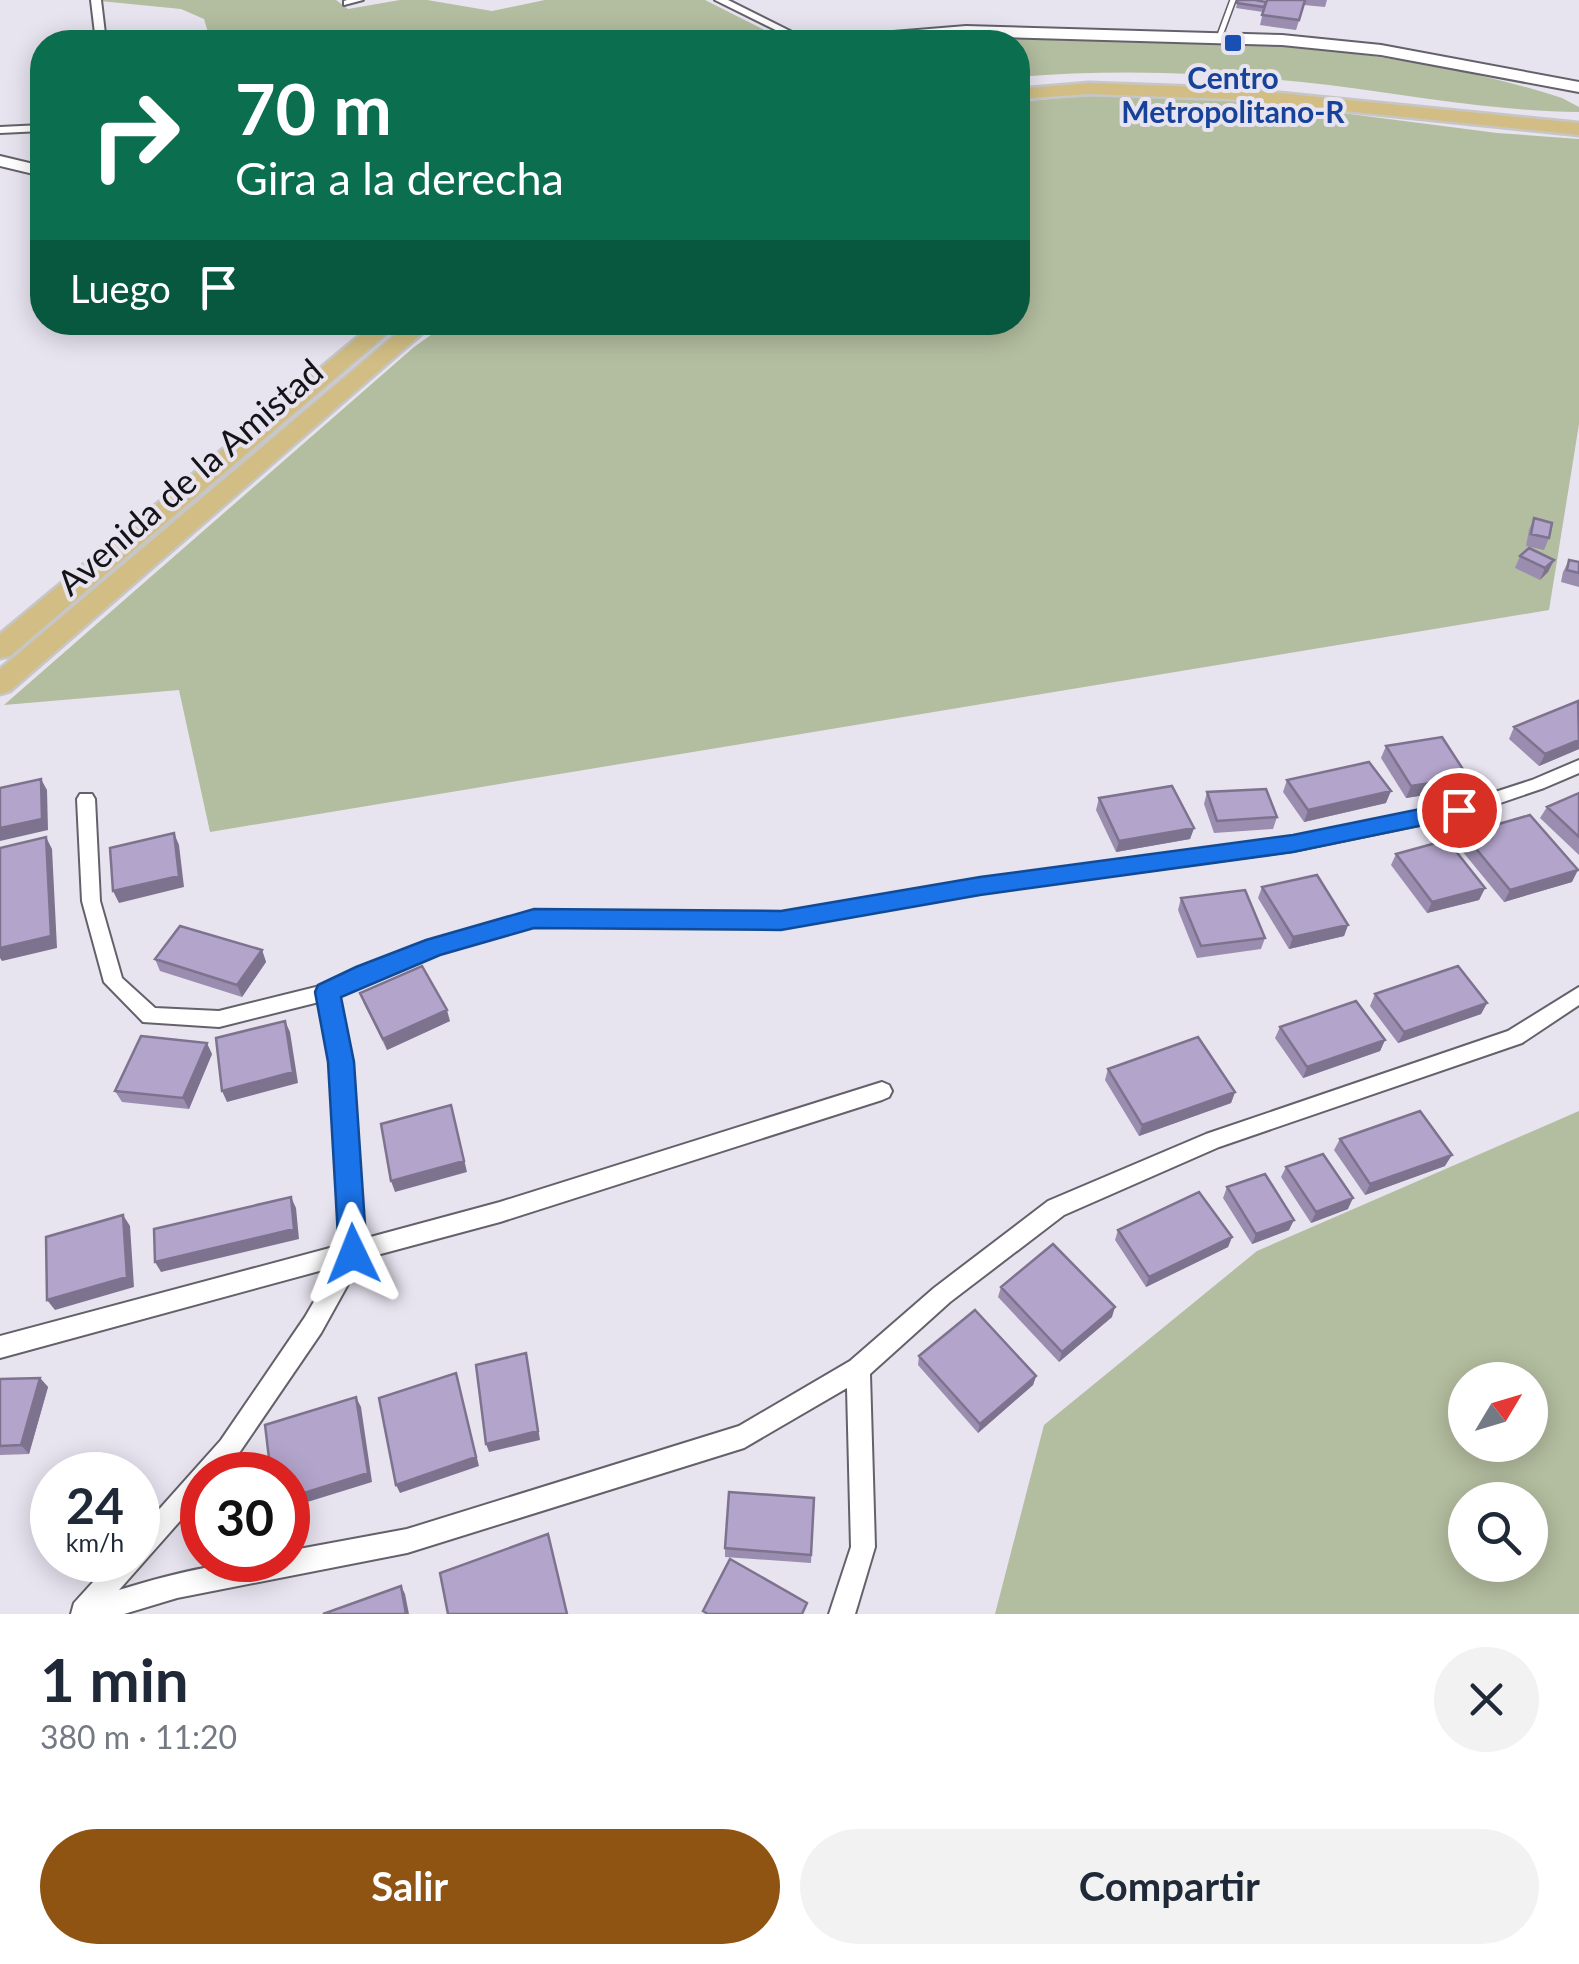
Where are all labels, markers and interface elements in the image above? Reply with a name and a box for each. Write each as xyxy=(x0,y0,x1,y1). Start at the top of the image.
marker: Centro Metropolitano-R xyxy=(1222,32,1244,54)
place label: Centro Metropolitano-R xyxy=(1121,59,1345,129)
text: 70 m xyxy=(235,66,392,150)
icon: right xyxy=(70,70,200,200)
text: Gira a la derecha xyxy=(235,151,564,205)
icon: arrive xyxy=(191,260,246,315)
text: Luego xyxy=(70,265,171,311)
street label: Avenida de la Amistad xyxy=(48,349,330,603)
pin xyxy=(1417,768,1502,853)
icon: arrive xyxy=(1432,783,1487,838)
position arrow xyxy=(301,1202,405,1306)
north arrow xyxy=(1448,1362,1548,1462)
map controls xyxy=(1448,1362,1548,1582)
speed limit sign: 30 xyxy=(180,1452,310,1582)
text: 24 xyxy=(66,1475,124,1535)
button: search xyxy=(1448,1482,1548,1582)
text: km/h xyxy=(66,1527,124,1557)
text: 1 min xyxy=(40,1643,189,1715)
button: close xyxy=(1434,1647,1539,1752)
text: 380 m · 11:20 xyxy=(40,1717,237,1756)
button: Salir xyxy=(40,1829,780,1944)
button: Compartir xyxy=(800,1829,1539,1944)

